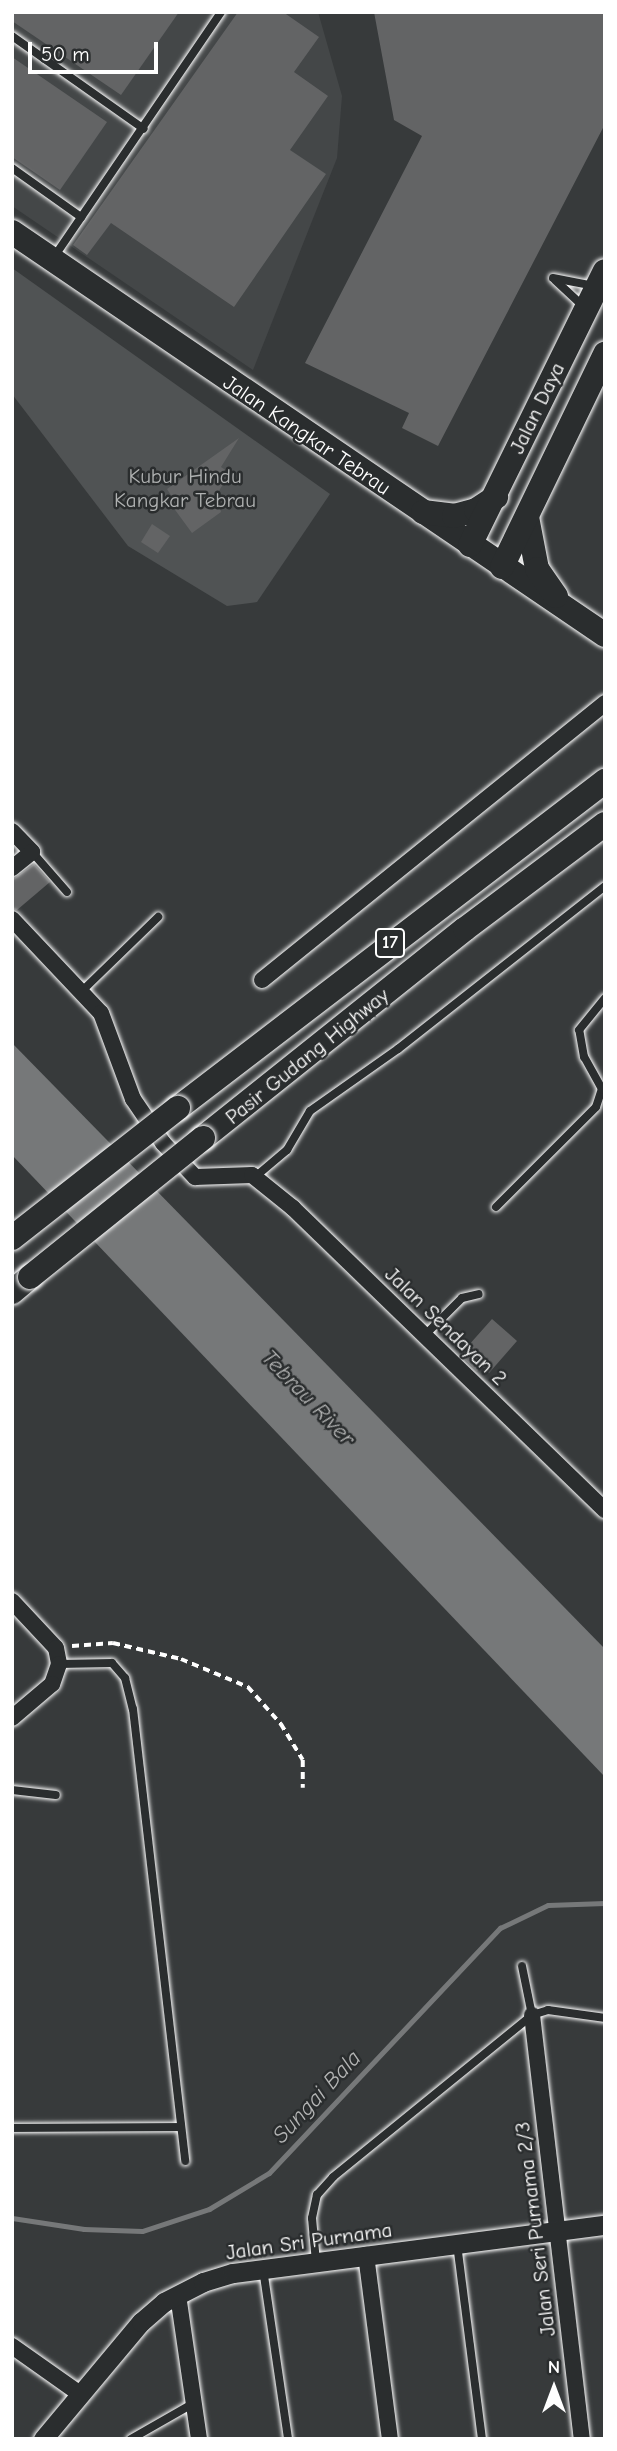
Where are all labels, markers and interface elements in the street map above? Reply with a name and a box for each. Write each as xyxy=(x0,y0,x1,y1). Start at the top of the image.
scale bar xyxy=(32,28,161,72)
text: 50 m xyxy=(41,42,90,66)
street label: Jalan Daya xyxy=(504,358,570,458)
street label: Jalan Kangkar Tebrau xyxy=(219,370,395,500)
park label: Kubur Hindu Kangkar Tebrau xyxy=(114,463,256,513)
road number: 17 xyxy=(374,928,406,959)
street label: Pasir Gudang Highway xyxy=(220,982,394,1130)
street label: Jalan Sendayan 2 xyxy=(380,1261,512,1391)
water label: Tebrau River xyxy=(255,1344,361,1452)
water label: Sungai Bala xyxy=(267,2045,367,2149)
street label: Jalan Seri Purnama 2/3 xyxy=(509,2120,561,2338)
street label: Jalan Sri Purnama xyxy=(224,2217,394,2265)
north arrow xyxy=(519,2353,589,2423)
text: N xyxy=(548,2356,560,2378)

